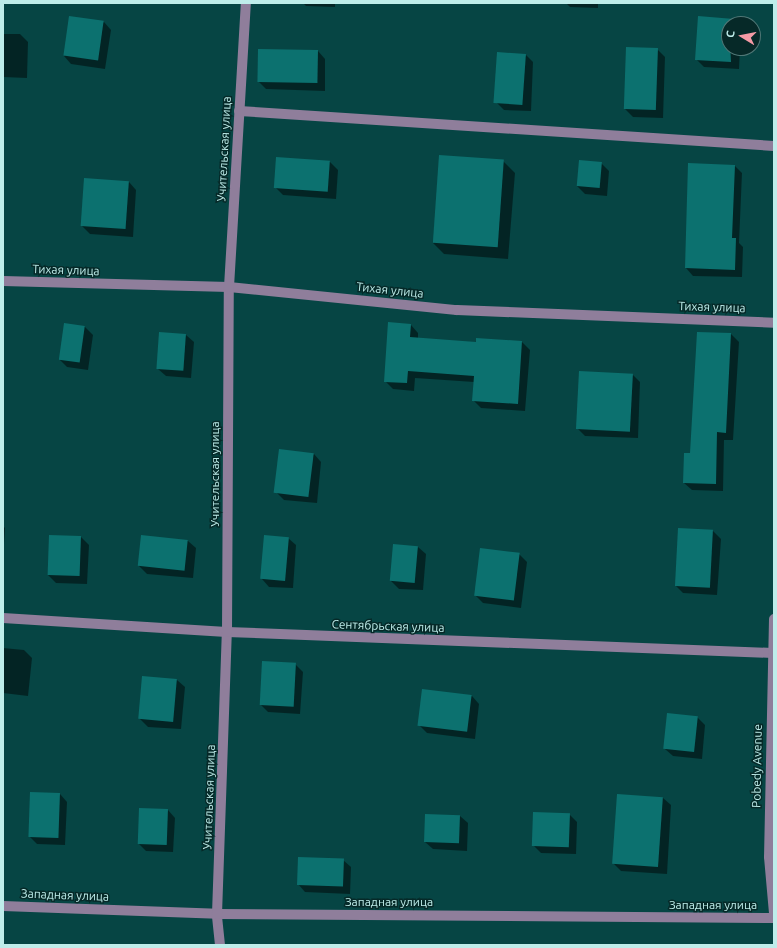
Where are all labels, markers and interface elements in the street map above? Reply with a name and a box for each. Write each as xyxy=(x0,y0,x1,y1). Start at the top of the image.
north arrow xyxy=(721,16,761,56)
text: С xyxy=(724,30,737,39)
street label: Учительская улица xyxy=(214,96,234,202)
street label: Тихая улица xyxy=(32,262,100,278)
street label: Тихая улица xyxy=(356,279,424,301)
street label: Тихая улица xyxy=(678,299,746,315)
street label: Учительская улица xyxy=(208,421,222,527)
street label: Сентябрьская улица xyxy=(331,617,445,635)
street label: Pobedy Avenue xyxy=(749,724,765,808)
street label: Учительская улица xyxy=(200,744,218,850)
street label: Западная улица xyxy=(21,886,109,904)
street label: Западная улица xyxy=(345,895,433,909)
street label: Западная улица xyxy=(669,898,757,912)

